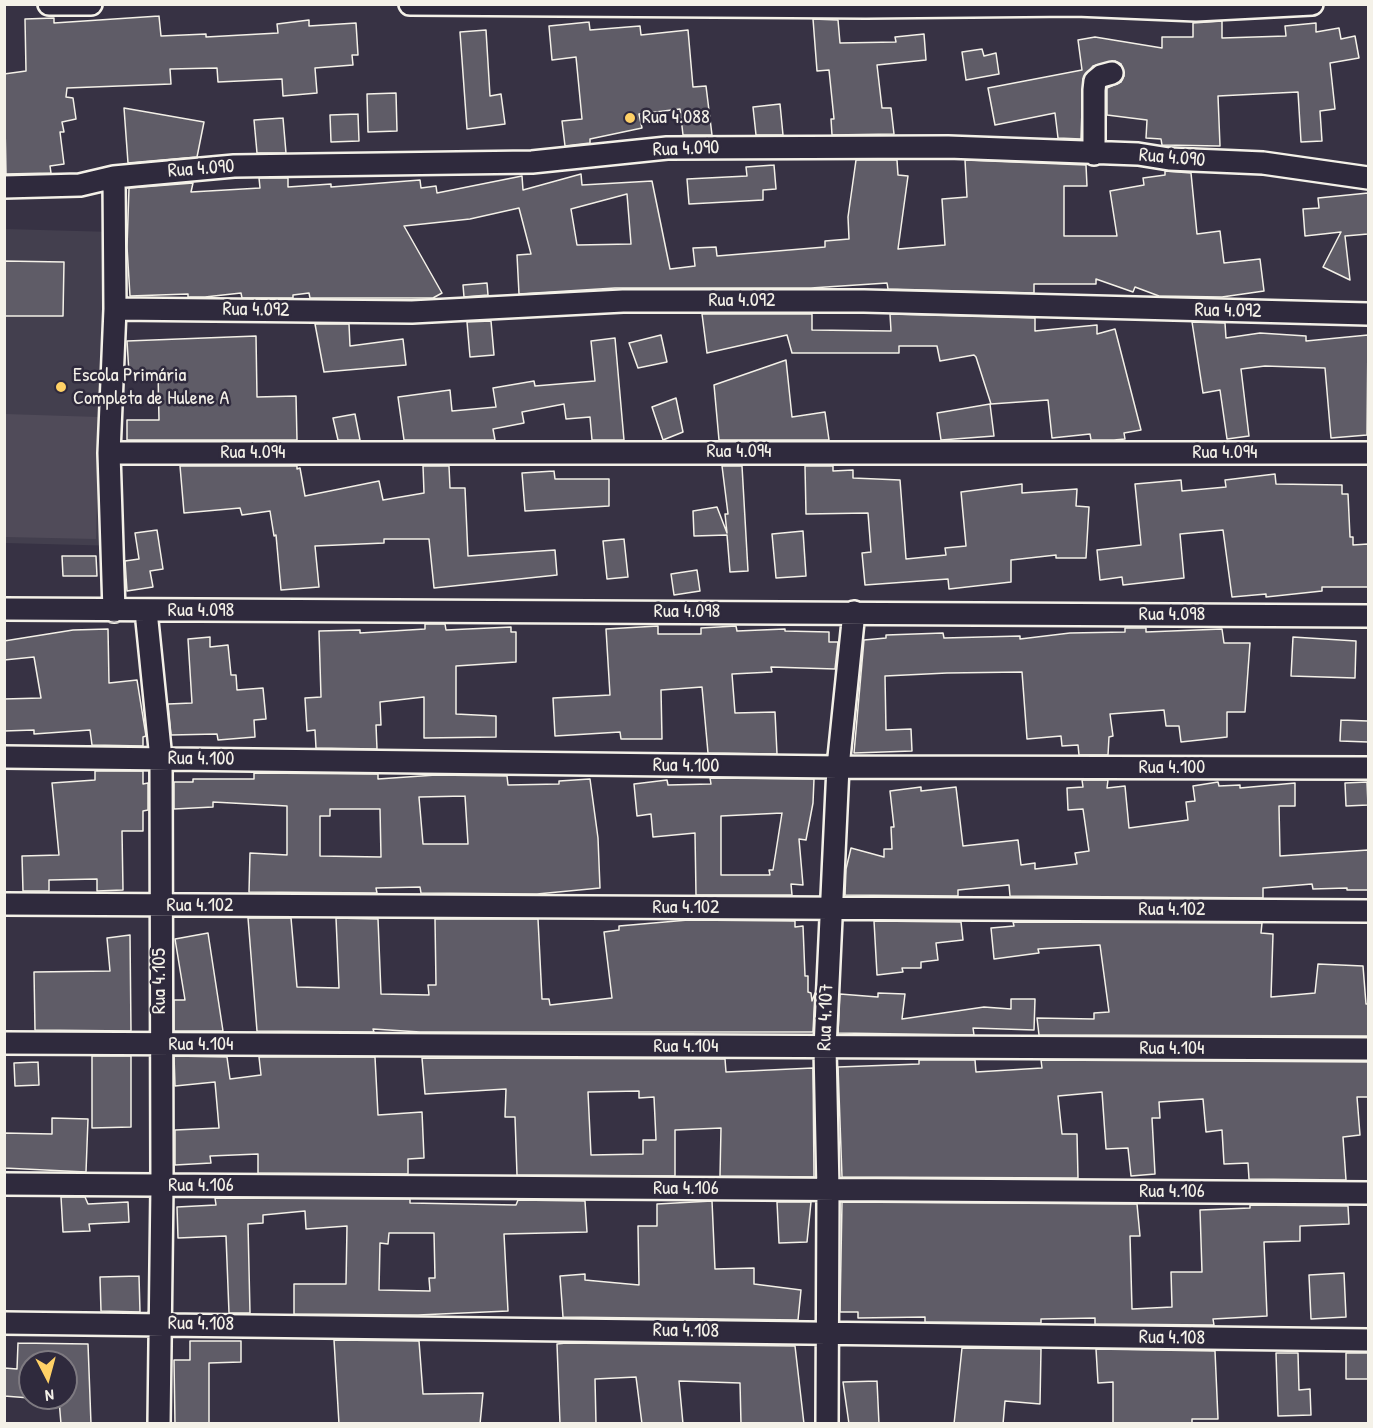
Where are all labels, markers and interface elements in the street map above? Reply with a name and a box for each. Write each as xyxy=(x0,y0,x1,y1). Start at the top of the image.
place label: Rua 4.088 xyxy=(642,106,710,130)
marker: Rua 4.088 xyxy=(623,111,637,125)
street label: Rua 4.090 xyxy=(652,136,720,162)
street label: Rua 4.090 xyxy=(1138,143,1206,173)
street label: Rua 4.090 xyxy=(167,155,235,183)
street label: Rua 4.092 xyxy=(709,289,775,313)
street label: Rua 4.092 xyxy=(222,297,290,323)
street label: Rua 4.092 xyxy=(1194,298,1262,324)
place label: Escola Primária Completa de Hulene A xyxy=(73,364,229,411)
marker: Escola Primária Completa de Hulene A xyxy=(54,380,68,394)
street label: Rua 4.094 xyxy=(706,440,772,464)
street label: Rua 4.094 xyxy=(220,441,286,465)
street label: Rua 4.094 xyxy=(1192,441,1258,465)
street label: Rua 4.098 xyxy=(168,599,234,623)
street label: Rua 4.098 xyxy=(654,600,720,624)
street label: Rua 4.098 xyxy=(1139,603,1205,627)
street label: Rua 4.100 xyxy=(168,746,234,772)
street label: Rua 4.100 xyxy=(653,753,719,779)
street label: Rua 4.100 xyxy=(1139,756,1205,780)
street label: Rua 4.102 xyxy=(167,894,233,918)
street label: Rua 4.102 xyxy=(653,896,719,920)
street label: Rua 4.102 xyxy=(1139,898,1205,922)
street label: Rua 4.105 xyxy=(148,948,172,1014)
street label: Rua 4.107 xyxy=(813,983,839,1051)
street label: Rua 4.104 xyxy=(168,1033,234,1057)
street label: Rua 4.104 xyxy=(653,1035,719,1059)
street label: Rua 4.104 xyxy=(1139,1037,1205,1061)
street label: Rua 4.106 xyxy=(168,1174,234,1198)
street label: Rua 4.106 xyxy=(653,1177,719,1201)
street label: Rua 4.106 xyxy=(1139,1180,1205,1204)
street label: Rua 4.108 xyxy=(168,1311,234,1337)
street label: Rua 4.108 xyxy=(653,1318,719,1344)
street label: Rua 4.108 xyxy=(1139,1325,1205,1351)
north arrow xyxy=(18,1350,78,1410)
text: N xyxy=(44,1385,55,1407)

